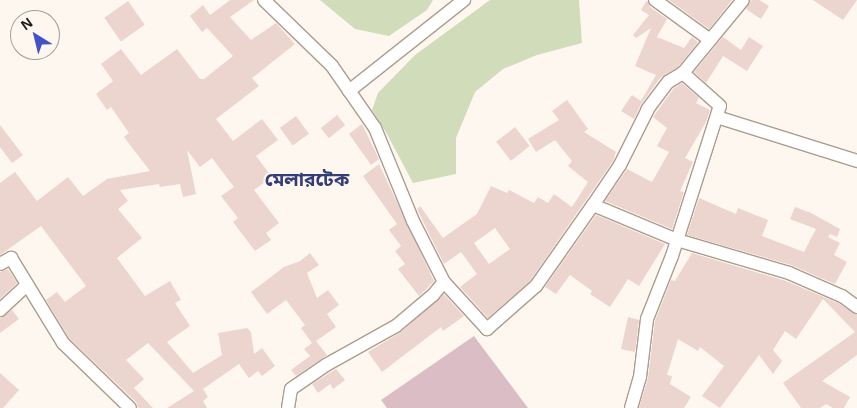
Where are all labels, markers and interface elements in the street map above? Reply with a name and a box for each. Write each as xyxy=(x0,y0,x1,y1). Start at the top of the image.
north arrow xyxy=(10,10,60,60)
text: N xyxy=(18,14,36,33)
district label: মেলারটেক xyxy=(265,169,349,191)

